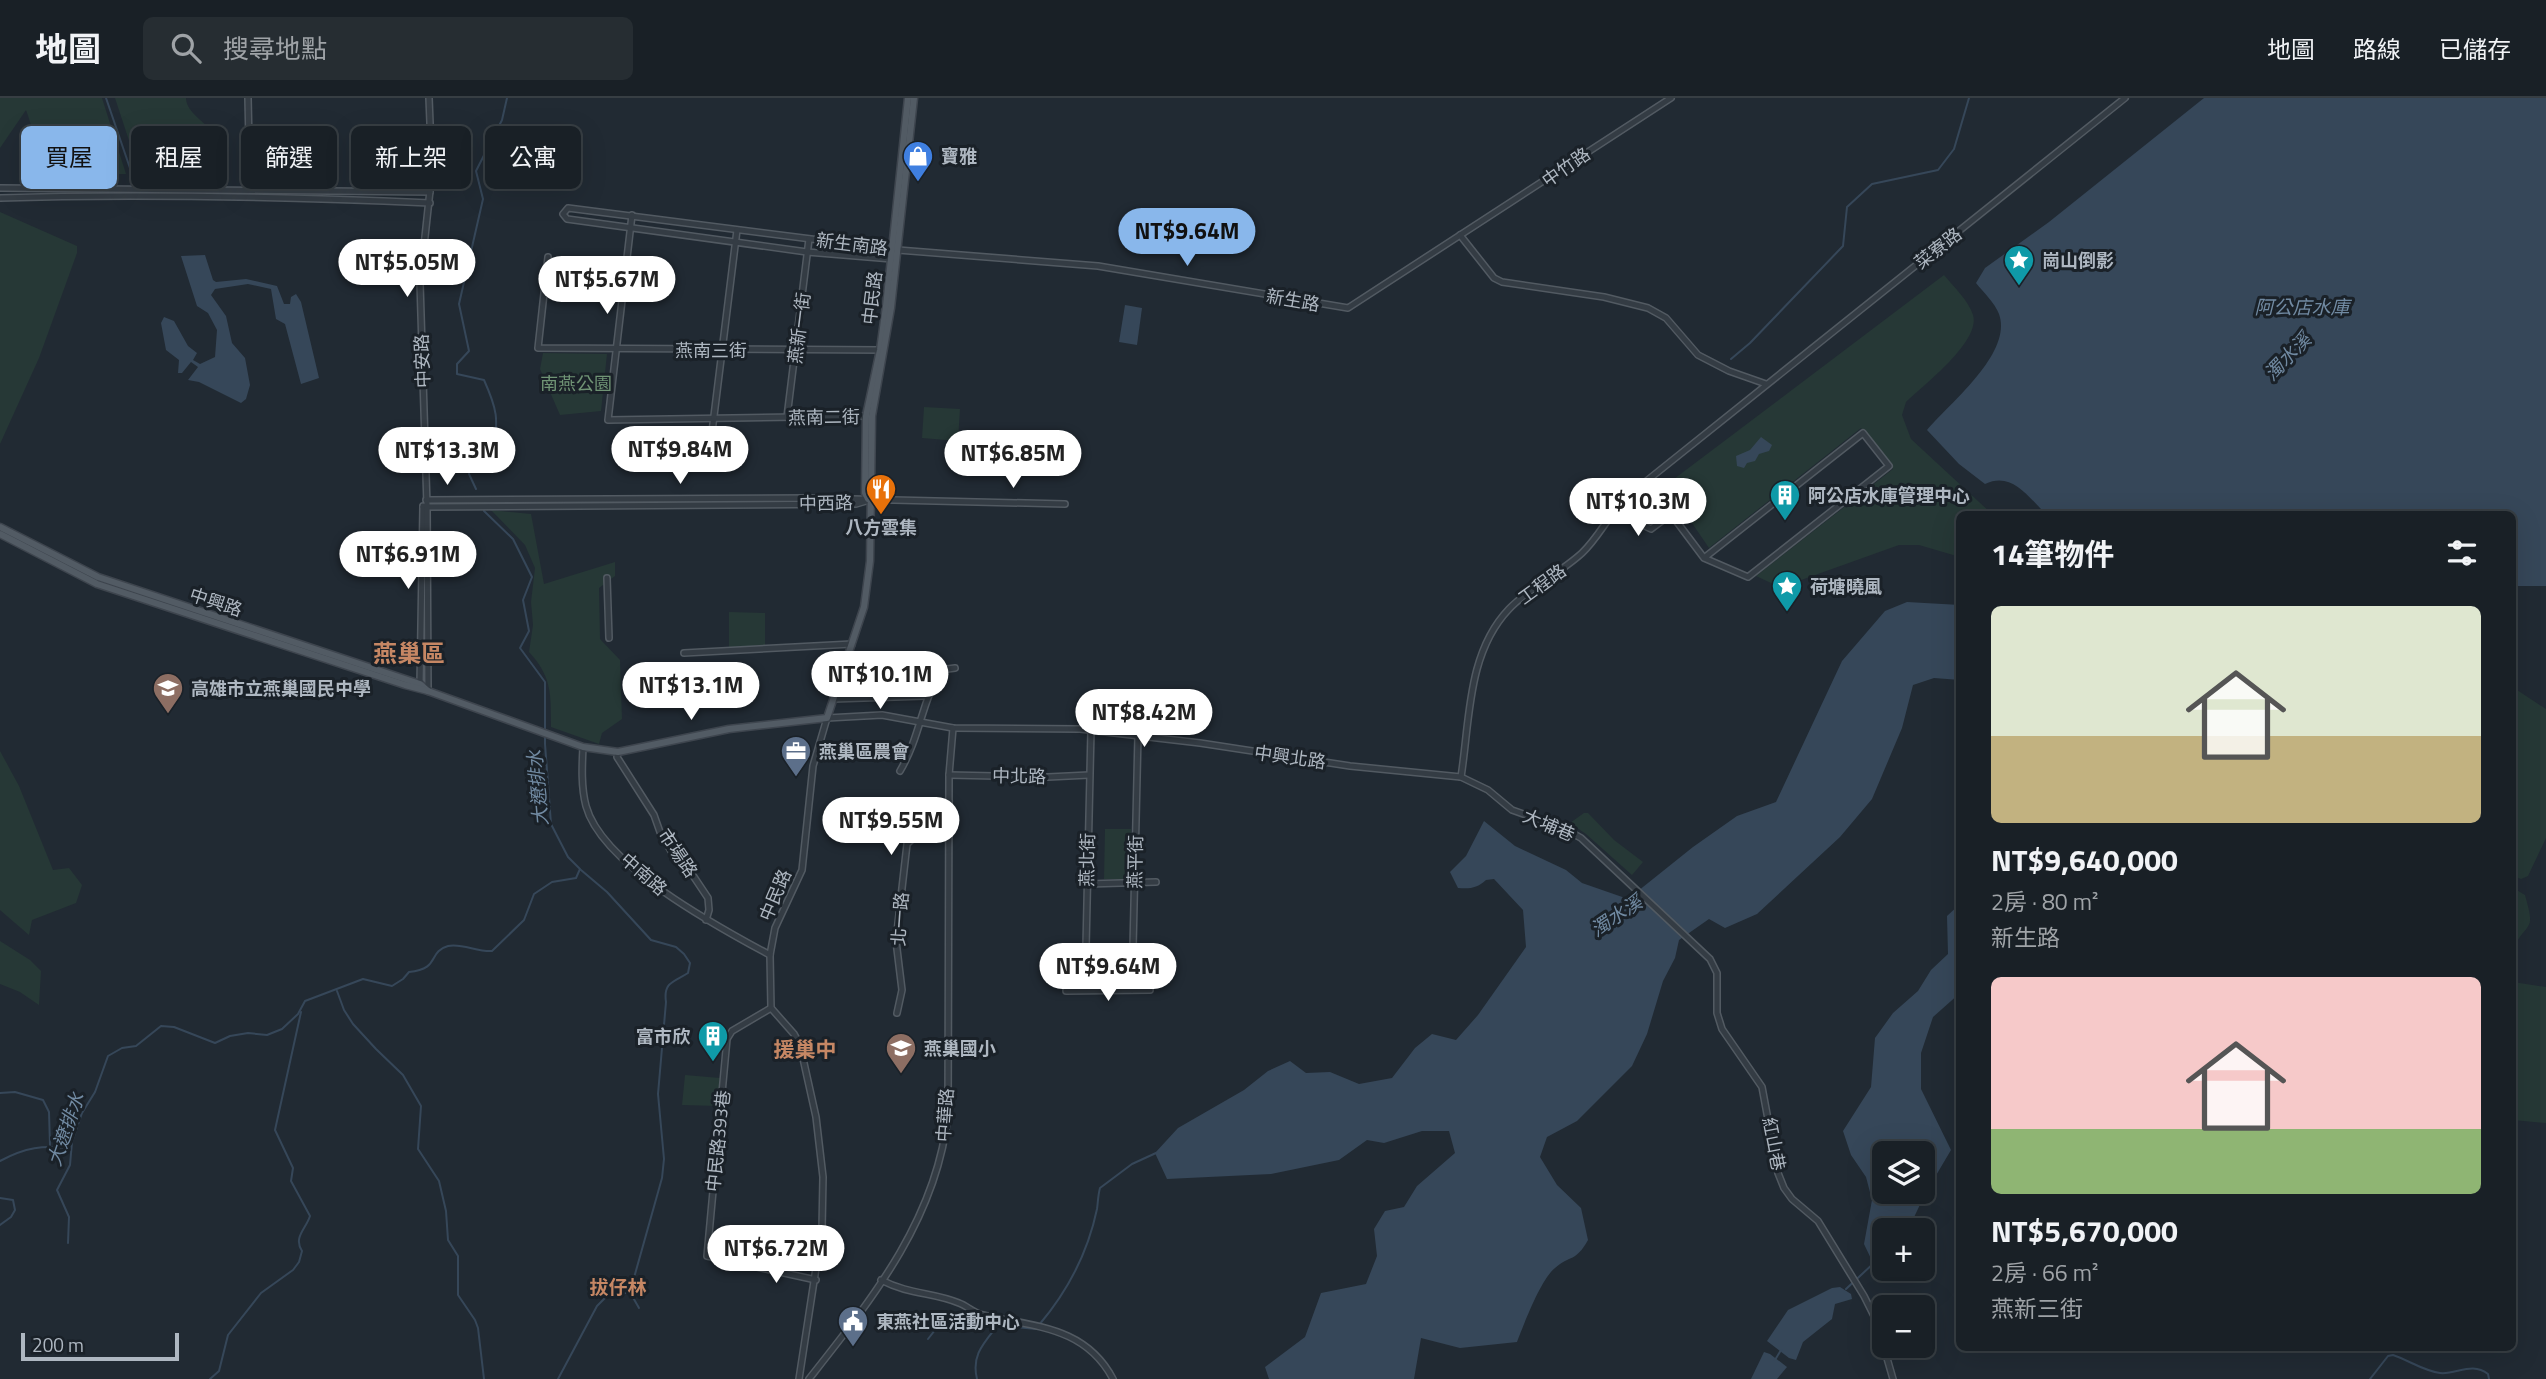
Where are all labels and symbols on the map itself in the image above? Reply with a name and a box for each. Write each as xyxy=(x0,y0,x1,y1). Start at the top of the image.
shop icon: 寶雅 xyxy=(901,139,935,183)
street label: 中竹路 xyxy=(1536,140,1596,194)
place label: 寶雅 xyxy=(941,143,977,170)
pin: NT$9.64M xyxy=(1115,208,1259,268)
street label: 菜寮路 xyxy=(1908,221,1968,275)
street label: 新生南路 xyxy=(815,226,889,262)
pin: NT$5.05M xyxy=(335,240,479,299)
place icon: 崗山倒影 xyxy=(2002,243,2036,287)
place label: 崗山倒影 xyxy=(2042,247,2114,274)
pin: NT$5.67M xyxy=(535,256,679,316)
street label: 中民路 xyxy=(855,270,889,326)
street label: 新生路 xyxy=(1264,282,1322,318)
street label: 燕新一街 xyxy=(781,291,817,365)
water label: 阿公店水庫 xyxy=(2254,292,2352,321)
water label: 濁水溪 xyxy=(2257,323,2319,387)
street label: 中安路 xyxy=(408,334,436,388)
street label: 燕南三街 xyxy=(675,337,747,364)
park label: 南燕公園 xyxy=(540,370,612,397)
street label: 燕南二街 xyxy=(788,403,860,431)
pin: NT$9.84M xyxy=(608,426,752,486)
pin: NT$13.3M xyxy=(375,428,519,487)
pin: NT$6.85M xyxy=(941,430,1085,490)
restaurant icon: 八方雲集 xyxy=(864,472,898,516)
pin: NT$10.3M xyxy=(1566,478,1710,538)
building icon: 阿公店水庫管理中心 xyxy=(1768,478,1802,522)
place label: 阿公店水庫管理中心 xyxy=(1808,482,1970,509)
street label: 中西路 xyxy=(799,489,853,517)
place label: 八方雲集 xyxy=(845,514,917,541)
pin: NT$6.91M xyxy=(336,532,480,591)
street label: 工程路 xyxy=(1512,557,1572,611)
place icon: 荷塘曉風 xyxy=(1770,569,1804,613)
place label: 荷塘曉風 xyxy=(1810,573,1882,600)
street label: 中興路 xyxy=(186,581,246,623)
district label: 燕巢區 xyxy=(373,635,445,671)
pin: NT$10.1M xyxy=(808,652,952,711)
pin: NT$13.1M xyxy=(619,662,763,722)
school or university icon: 高雄市立燕巢國民中學 xyxy=(151,671,185,715)
place label: 高雄市立燕巢國民中學 xyxy=(191,675,371,702)
pin: NT$8.42M xyxy=(1072,690,1216,749)
office icon: 燕巢區農會 xyxy=(779,734,813,778)
place label: 燕巢區農會 xyxy=(819,738,910,765)
street label: 中興北路 xyxy=(1252,739,1328,775)
water label: 大遼排水 xyxy=(519,748,555,827)
street label: 中北路 xyxy=(992,762,1046,790)
pin: NT$9.55M xyxy=(819,798,963,857)
street label: 大埔巷 xyxy=(1519,802,1579,848)
street label: 市場路 xyxy=(652,823,704,883)
street label: 燕北街 xyxy=(1073,833,1101,887)
street label: 燕平街 xyxy=(1121,835,1149,889)
street label: 中南路 xyxy=(615,846,673,902)
street label: 中民路 xyxy=(752,865,798,925)
water label: 濁水溪 xyxy=(1584,885,1650,943)
street label: 北一路 xyxy=(885,891,915,947)
pin: NT$9.64M xyxy=(1036,944,1180,1003)
building icon: 富市欣 xyxy=(696,1019,730,1063)
place label: 富市欣 xyxy=(636,1023,691,1050)
school or university icon: 燕巢國小 xyxy=(884,1031,918,1075)
district label: 援巢中 xyxy=(774,1033,837,1065)
place label: 燕巢國小 xyxy=(924,1035,996,1062)
water label: 大遼排水 xyxy=(39,1087,91,1170)
street label: 中華路 xyxy=(930,1087,960,1143)
street label: 中民路393巷 xyxy=(699,1089,737,1193)
street label: 紅山巷 xyxy=(1756,1115,1792,1173)
pin: NT$6.72M xyxy=(704,1226,848,1285)
district label: 拔仔林 xyxy=(589,1272,647,1301)
public building icon: 東燕社區活動中心 xyxy=(836,1304,870,1348)
place label: 東燕社區活動中心 xyxy=(876,1308,1020,1335)
scale bar xyxy=(21,1330,178,1362)

